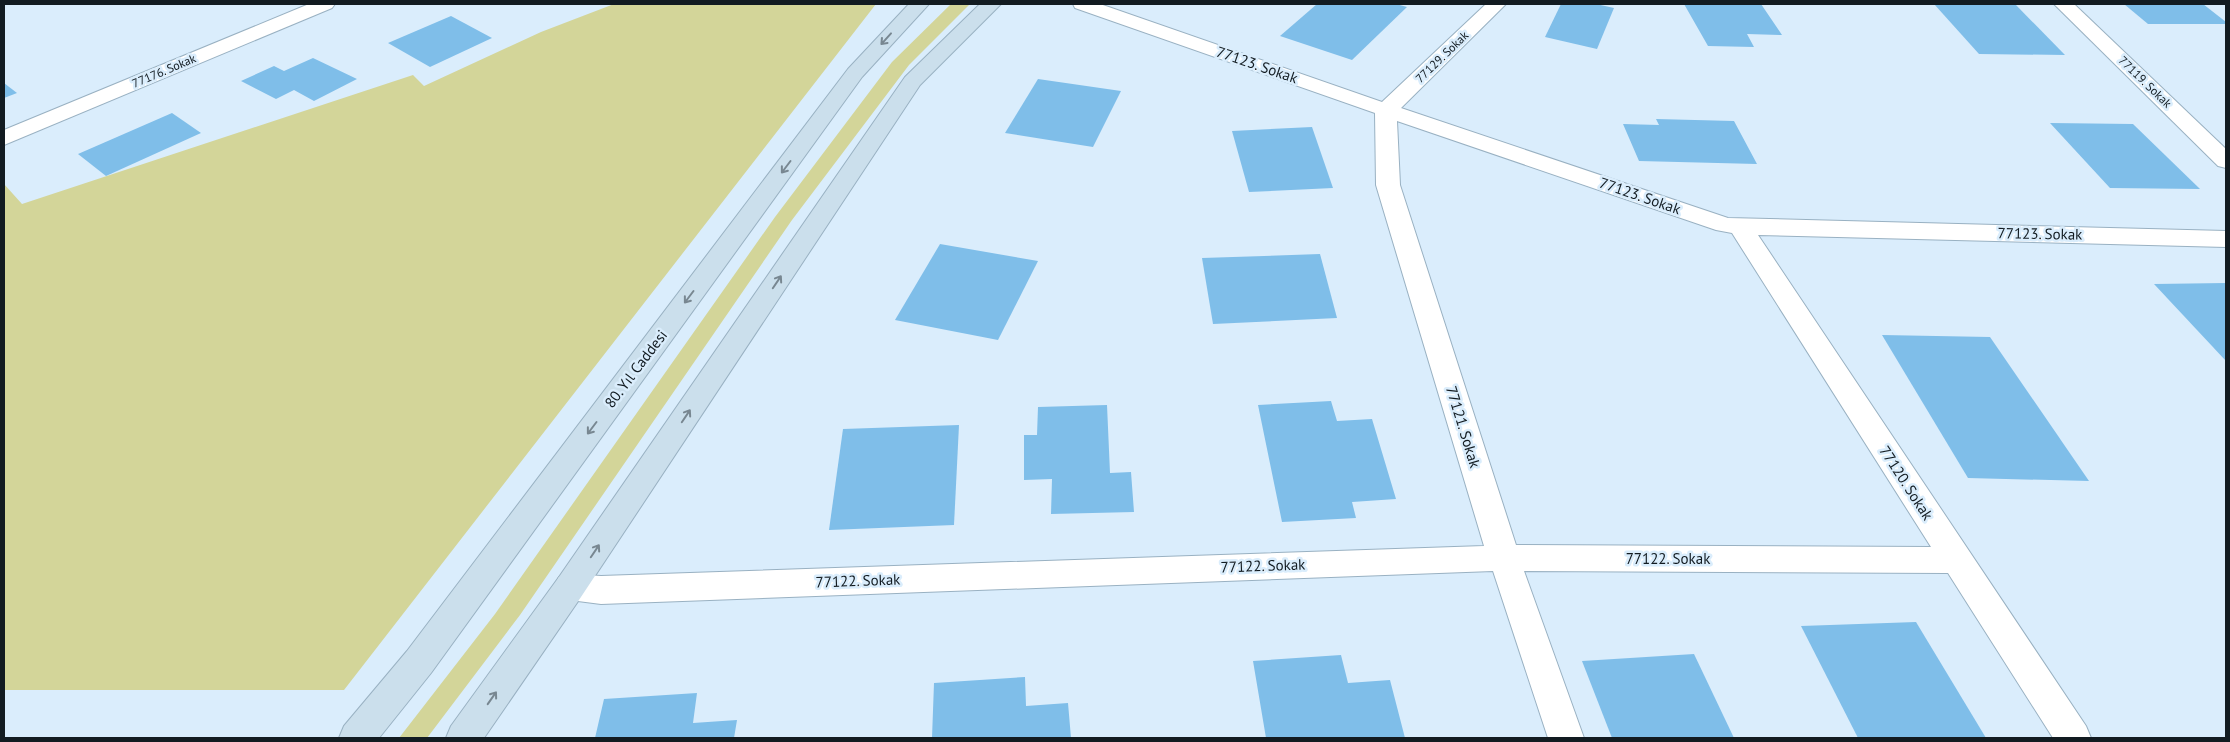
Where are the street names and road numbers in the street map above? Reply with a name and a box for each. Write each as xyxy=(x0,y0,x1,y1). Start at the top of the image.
street label: 77129. Sokak xyxy=(1412,28,1471,86)
street label: 77123. Sokak xyxy=(1214,42,1301,88)
street label: 77176. Sokak xyxy=(130,50,198,91)
street label: 77119. Sokak xyxy=(2116,53,2175,111)
street label: 77123. Sokak xyxy=(1597,173,1684,219)
street label: 77123. Sokak xyxy=(1997,223,2083,244)
street label: 80. Yıl Caddesi xyxy=(600,326,671,411)
street label: 77121. Sokak xyxy=(1442,384,1485,471)
street label: 77120. Sokak xyxy=(1875,442,1938,524)
street label: 77122. Sokak xyxy=(1626,549,1711,568)
street label: 77122. Sokak xyxy=(1220,554,1306,576)
street label: 77122. Sokak xyxy=(815,569,901,591)

